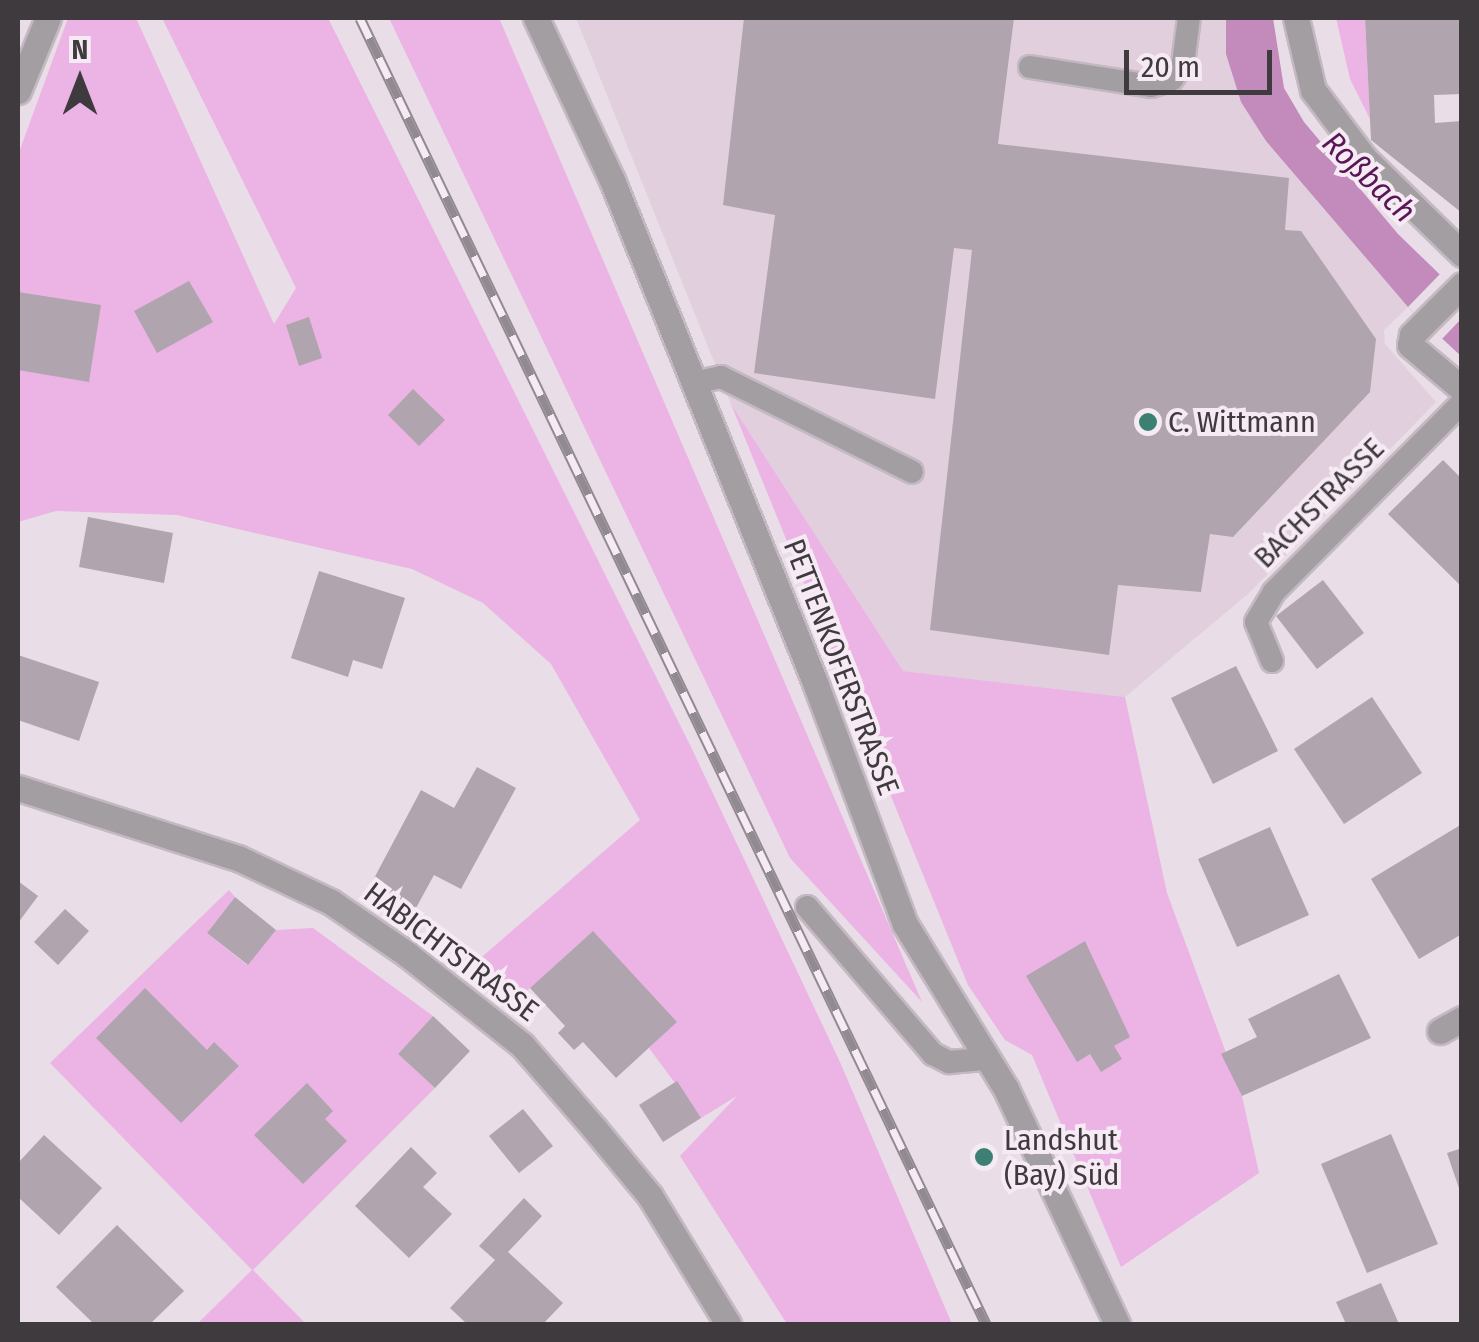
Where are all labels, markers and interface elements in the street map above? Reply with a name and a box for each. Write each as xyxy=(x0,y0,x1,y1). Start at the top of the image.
north arrow xyxy=(30,30,130,130)
scale bar xyxy=(1129,30,1276,92)
text: N xyxy=(72,33,88,66)
text: 20 m xyxy=(1141,49,1200,85)
water label: Roßbach xyxy=(1315,123,1423,231)
place label: C. Wittmann xyxy=(1168,404,1316,440)
marker: C. Wittmann xyxy=(1137,411,1159,433)
street label: BACHSTRASSE xyxy=(1247,431,1391,575)
street label: PETTENKOFERSTRASSE xyxy=(776,534,906,800)
street label: HABICHTSTRASSE xyxy=(357,875,545,1029)
place label: Landshut (Bay) Süd xyxy=(1004,1122,1119,1192)
marker: Landshut (Bay) Süd xyxy=(973,1146,995,1168)

